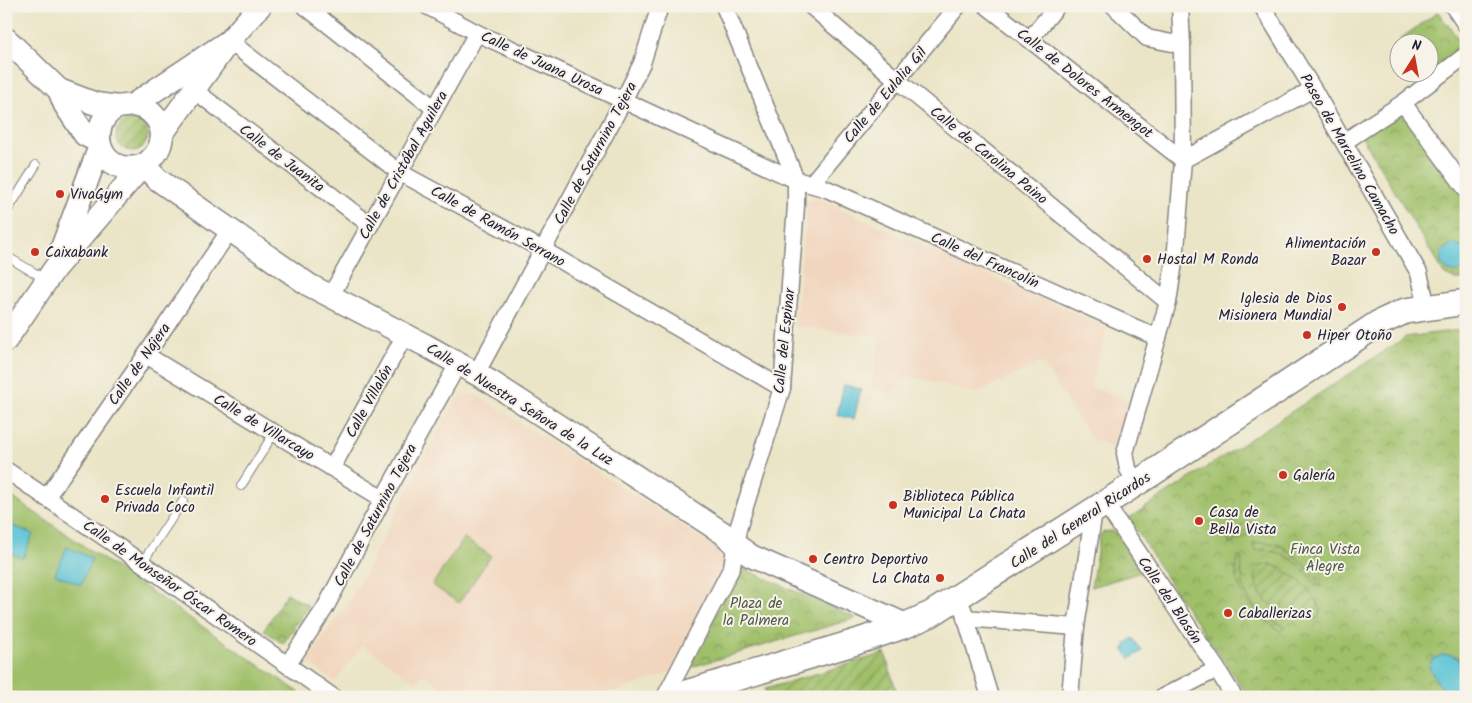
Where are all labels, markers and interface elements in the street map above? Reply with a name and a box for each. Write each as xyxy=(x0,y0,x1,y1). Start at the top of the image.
street label: Calle de Dolores Armengot xyxy=(1011,23,1158,145)
street label: Calle de Juana Urosa xyxy=(476,25,607,103)
north arrow xyxy=(1390,32,1440,82)
text: N xyxy=(1410,35,1423,58)
street label: Calle de Eulalia Gil xyxy=(838,42,934,149)
street label: Paseo de Marcelino Camacho xyxy=(1293,69,1405,240)
street label: Calle de Saturnino Tejera xyxy=(548,78,644,229)
street label: Calle de Cristóbal Aguilera xyxy=(353,87,455,244)
street label: Calle de Carolina Paino xyxy=(924,101,1053,211)
street label: Calle de Juanita xyxy=(233,119,329,199)
street label: Calle de Ramón Serrano xyxy=(425,180,570,274)
place label: VivaGym xyxy=(70,183,123,207)
marker: VivaGym xyxy=(54,188,66,200)
street label: Calle del Francolín xyxy=(926,226,1043,296)
place label: Alimentación Bazar xyxy=(1285,232,1367,273)
place label: Caixabank xyxy=(45,241,109,265)
marker: Caixabank xyxy=(29,246,41,258)
marker: Alimentación Bazar xyxy=(1370,246,1382,258)
place label: Hostal M Ronda xyxy=(1157,248,1259,272)
marker: Hostal M Ronda xyxy=(1141,253,1153,265)
street label: Calle del Espinar xyxy=(768,286,803,395)
place label: Iglesia de Dios Misionera Mundial xyxy=(1218,287,1333,328)
marker: Iglesia de Dios Misionera Mundial xyxy=(1336,301,1348,313)
street label: Calle de Nájera xyxy=(102,318,177,411)
place label: Hiper Otoño xyxy=(1317,324,1392,348)
marker: Hiper Otoño xyxy=(1301,329,1313,341)
street label: Calle de Nuestra Señora de la Luz xyxy=(421,337,618,473)
street label: Calle Villalón xyxy=(340,360,400,443)
street label: Calle de Villarcayo xyxy=(208,388,319,468)
street label: Calle de Saturnino Tejera xyxy=(328,440,424,591)
place label: Galería xyxy=(1293,464,1335,488)
street label: Calle del General Ricardos xyxy=(1005,466,1156,576)
marker: Galería xyxy=(1277,469,1289,481)
place label: Escuela Infantil Privada Coco xyxy=(115,479,214,520)
place label: Biblioteca Pública Municipal La Chata xyxy=(903,485,1026,526)
marker: Escuela Infantil Privada Coco xyxy=(99,493,111,505)
marker: Biblioteca Pública Municipal La Chata xyxy=(887,499,899,511)
place label: Casa de Bella Vista xyxy=(1209,501,1277,542)
street label: Calle de Monseñor Óscar Romero xyxy=(77,514,262,653)
marker: Casa de Bella Vista xyxy=(1193,515,1205,527)
park label: Finca Vista Alegre xyxy=(1290,538,1360,579)
place label: Centro Deportivo xyxy=(823,548,928,572)
street label: Calle del Blasón xyxy=(1131,552,1207,649)
marker: Centro Deportivo xyxy=(807,553,819,565)
place label: La Chata xyxy=(872,567,930,591)
marker: La Chata xyxy=(934,572,946,584)
park label: Plaza de la Palmera xyxy=(723,592,789,633)
place label: Caballerizas xyxy=(1238,602,1312,626)
marker: Caballerizas xyxy=(1222,607,1234,619)

